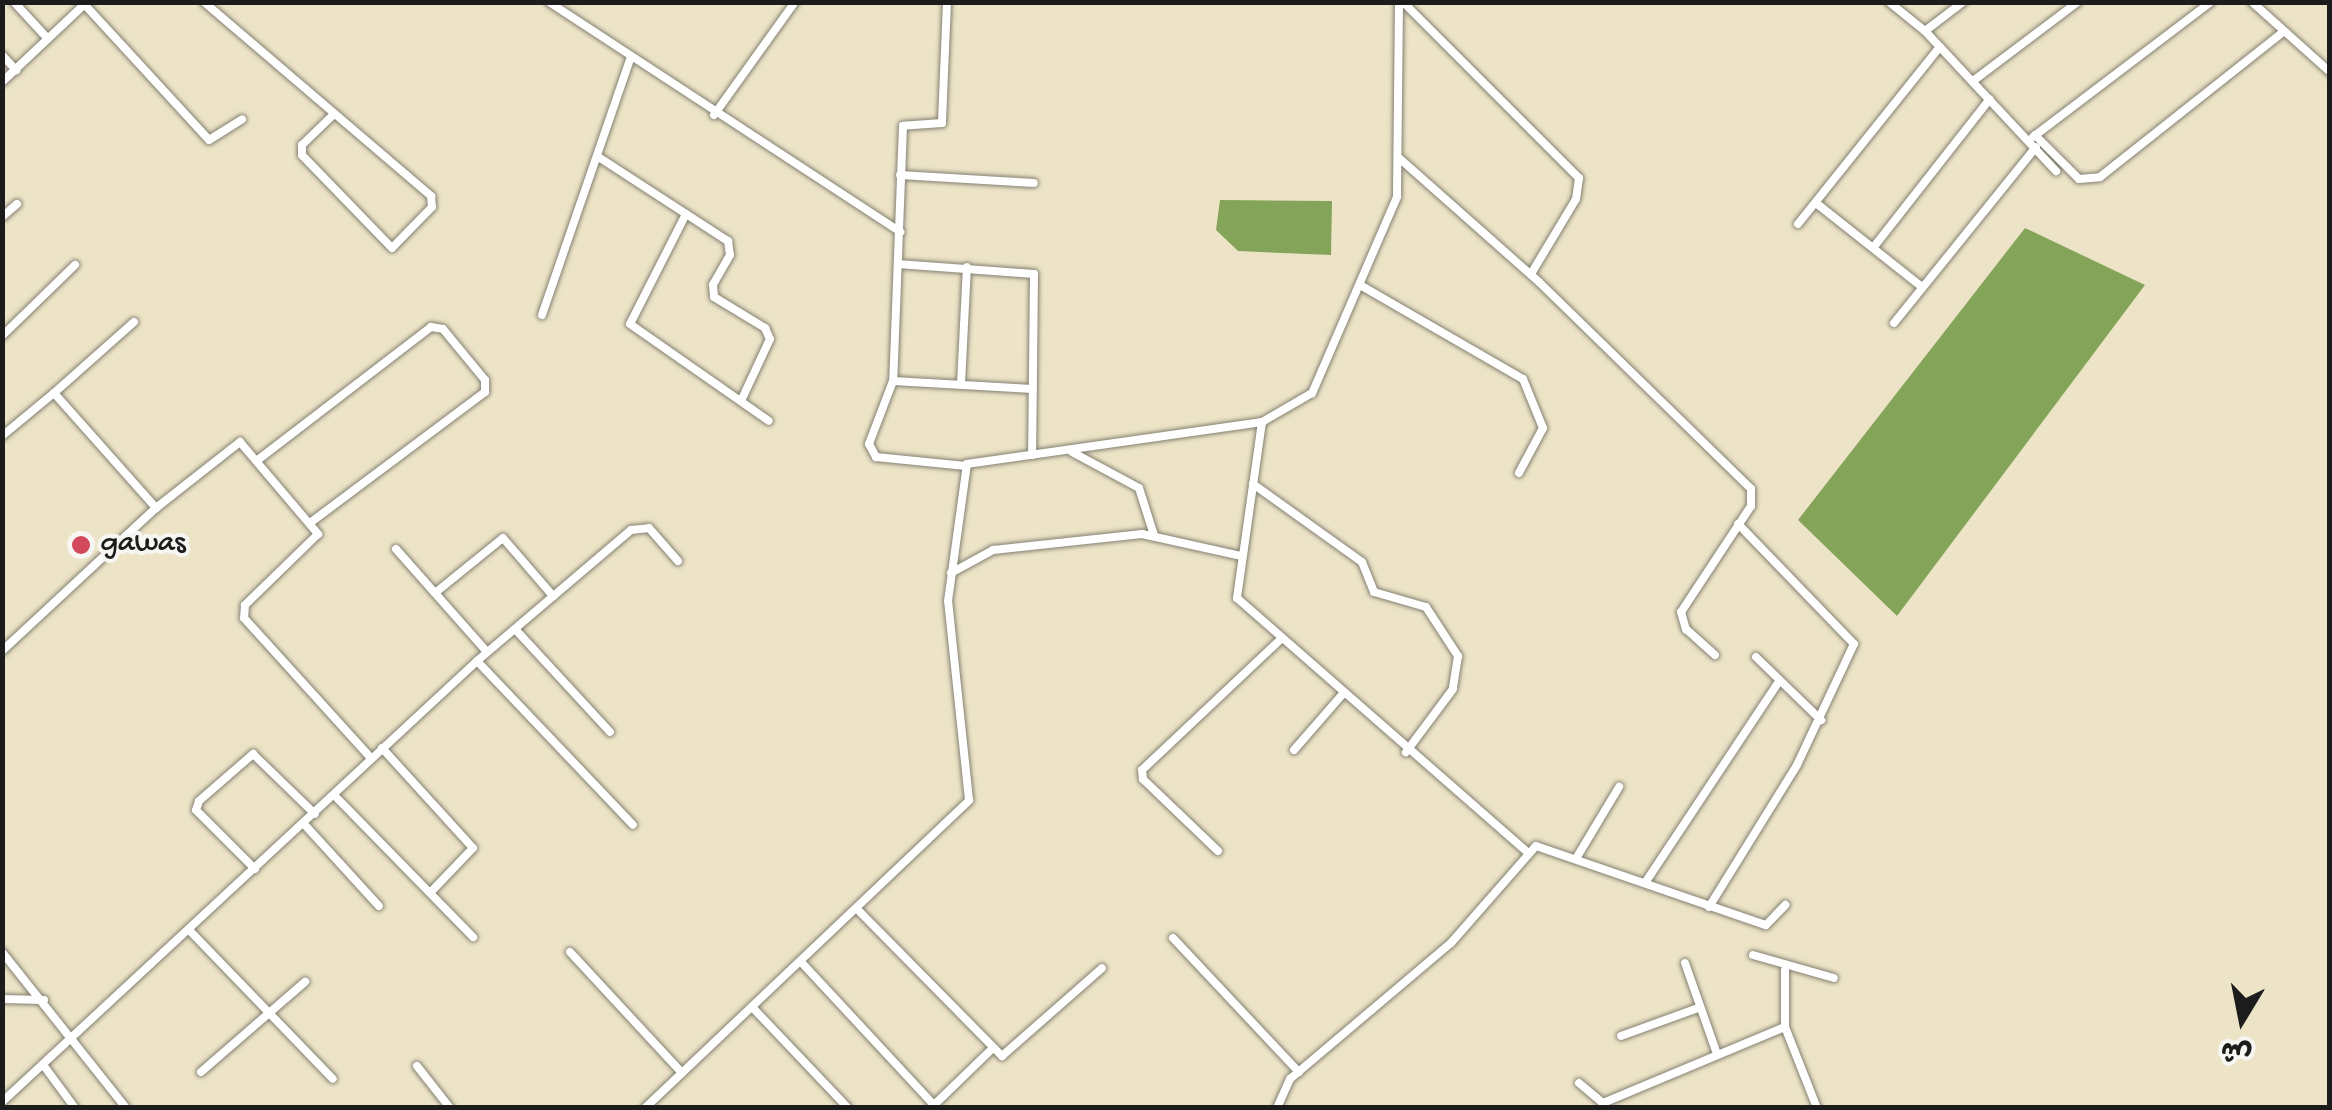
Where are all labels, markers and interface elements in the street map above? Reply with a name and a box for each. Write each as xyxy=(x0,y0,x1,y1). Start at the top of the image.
place label: gawas xyxy=(101,527,186,563)
marker: gawas xyxy=(70,534,92,556)
north arrow xyxy=(2192,970,2292,1070)
text: ش xyxy=(2219,1031,2255,1069)

